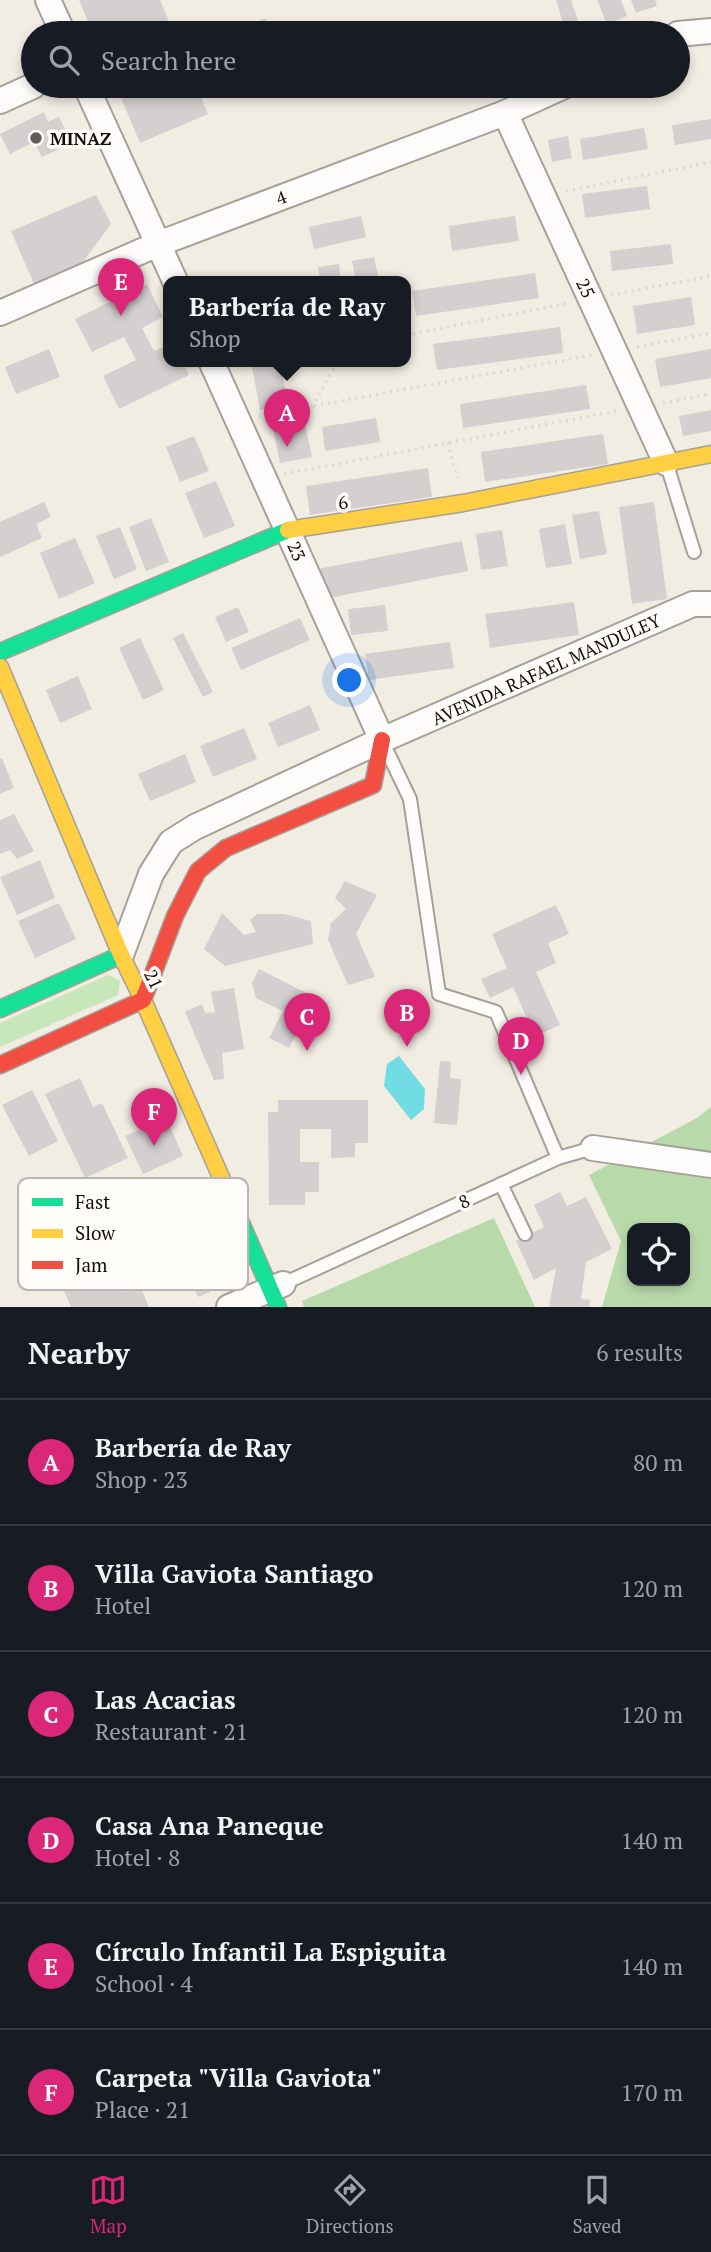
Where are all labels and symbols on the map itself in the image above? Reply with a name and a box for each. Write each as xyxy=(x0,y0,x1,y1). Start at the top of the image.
place label: MINAZ xyxy=(50,126,111,150)
marker: MINAZ xyxy=(28,130,44,146)
street label: 4 xyxy=(272,184,290,210)
pin: E xyxy=(98,258,144,316)
street label: 25 xyxy=(571,274,601,302)
pin: A xyxy=(264,389,310,447)
street label: 6 xyxy=(336,489,350,515)
street label: 23 xyxy=(282,537,312,565)
street label: AVENIDA RAFAEL MANDULEY xyxy=(428,607,665,730)
your location xyxy=(332,663,366,697)
street label: 21 xyxy=(139,965,169,993)
pin: B xyxy=(384,989,430,1047)
pin: C xyxy=(284,993,330,1051)
pin: D xyxy=(498,1017,544,1075)
pin: F xyxy=(131,1088,177,1146)
legend xyxy=(18,1178,248,1290)
street label: 8 xyxy=(455,1188,473,1214)
text: Fast xyxy=(75,1189,110,1214)
text: Slow xyxy=(75,1220,116,1245)
text: Jam xyxy=(75,1252,108,1277)

